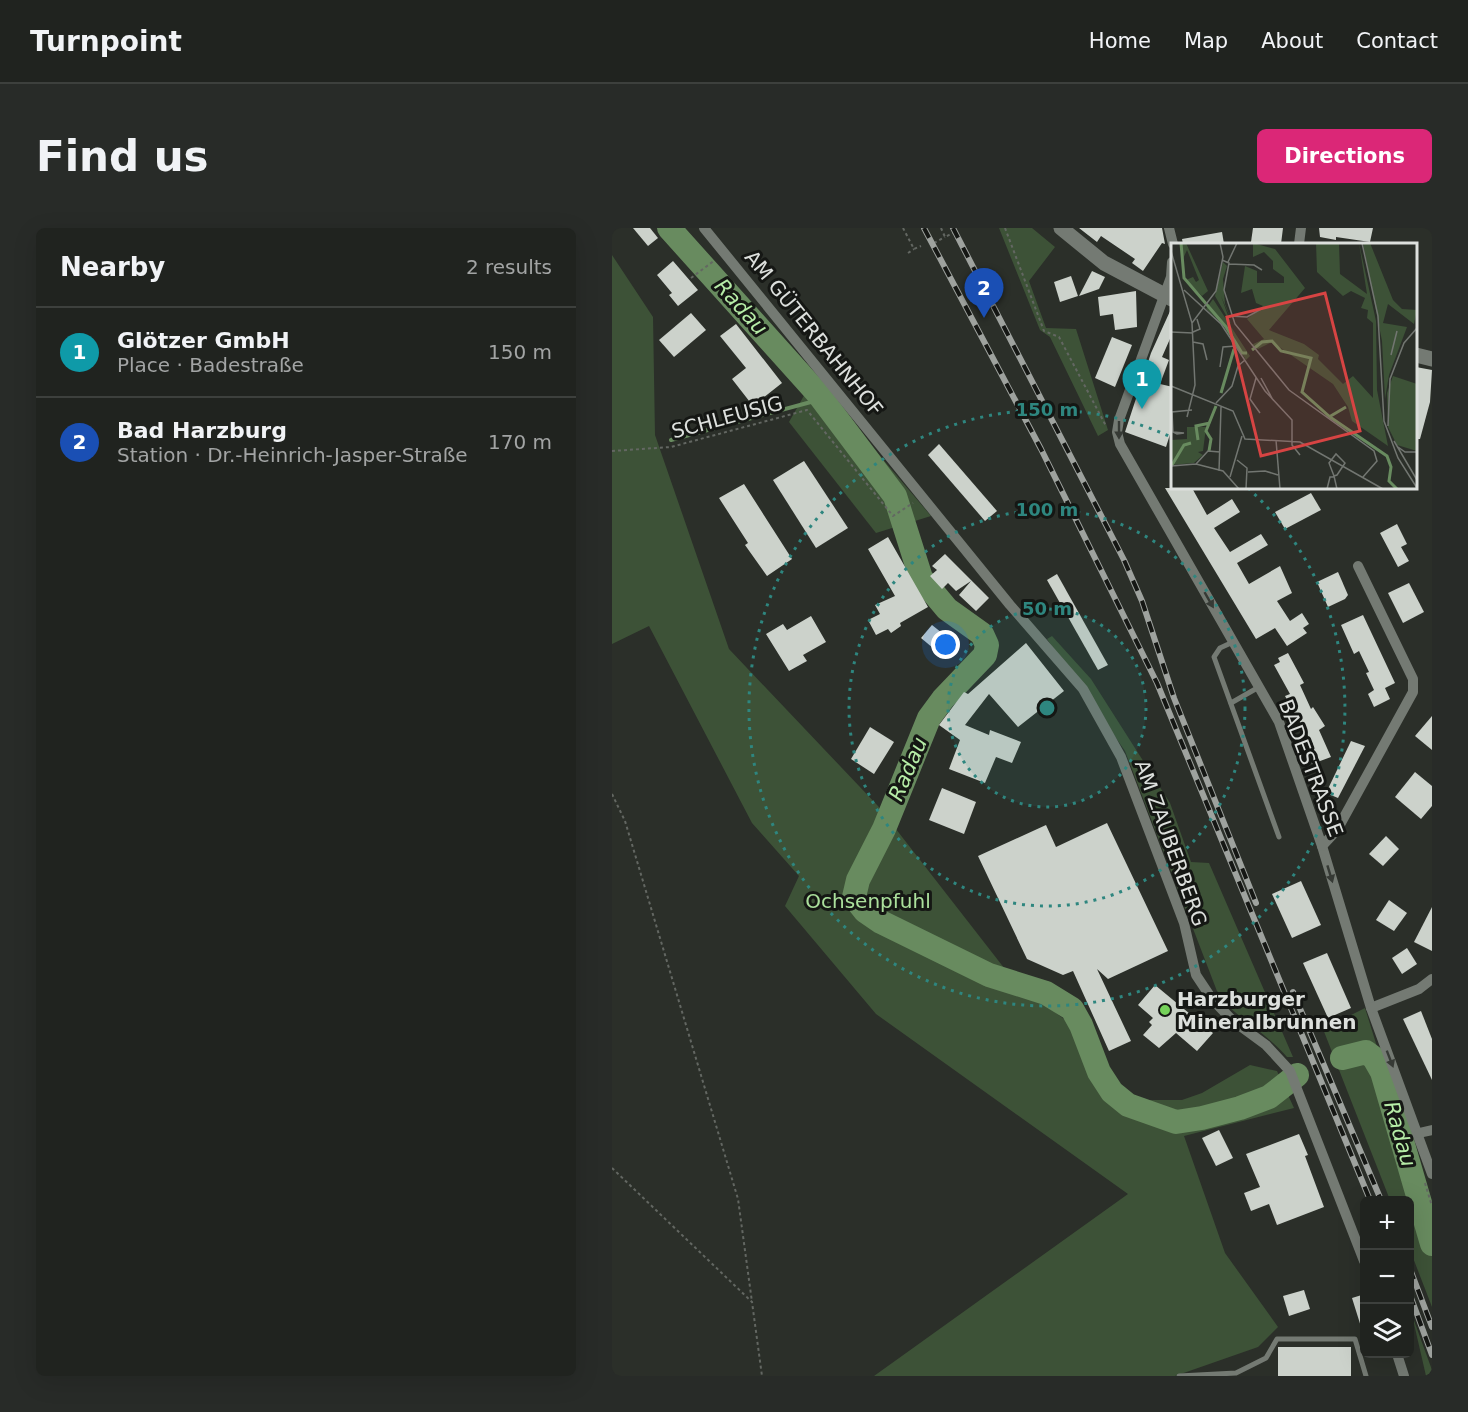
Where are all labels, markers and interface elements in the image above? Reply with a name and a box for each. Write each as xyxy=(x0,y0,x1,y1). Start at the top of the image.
text: Turnpoint xyxy=(30,25,182,58)
text: Home xyxy=(1089,29,1151,53)
text: Map xyxy=(1184,29,1228,53)
text: About xyxy=(1261,29,1323,53)
text: Contact xyxy=(1356,29,1438,53)
button: Directions xyxy=(1257,129,1432,183)
text: Find us xyxy=(36,132,209,181)
inset map xyxy=(1171,243,1417,489)
street label: AM GÜTERBAHNHOF xyxy=(740,245,888,421)
text: Nearby xyxy=(60,252,165,282)
text: 2 results xyxy=(466,255,552,279)
pin: 2 xyxy=(964,268,1004,318)
water label: Radau xyxy=(710,274,772,340)
text: Glötzer GmbH xyxy=(117,328,290,353)
text: 1 xyxy=(73,340,86,364)
text: 150 m xyxy=(488,340,552,364)
text: Place · Badestraße xyxy=(117,353,304,377)
pin: 1 xyxy=(1122,360,1162,409)
street label: SCHLEUSIG xyxy=(669,391,785,443)
text: 150 m xyxy=(1016,399,1078,420)
text: Bad Harzburg xyxy=(117,418,287,443)
one-way arrow xyxy=(1114,420,1124,439)
text: 2 xyxy=(73,430,86,454)
text: 170 m xyxy=(488,430,552,454)
text: Station · Dr.-Heinrich-Jasper-Straße xyxy=(117,443,468,467)
text: 100 m xyxy=(1016,499,1078,520)
one-way arrow xyxy=(1204,592,1214,609)
text: 50 m xyxy=(1022,598,1072,619)
your location xyxy=(931,630,960,659)
street label: BADESTRASSE xyxy=(1274,696,1348,840)
centre of rings xyxy=(1037,698,1057,718)
water label: Radau xyxy=(884,733,932,805)
street label: AM ZAUBERBERG xyxy=(1130,757,1212,929)
one-way arrow xyxy=(1326,865,1335,883)
park label: Ochsenpfuhl xyxy=(805,889,931,913)
place label: Harzburger Mineralbrunnen xyxy=(1177,987,1356,1034)
marker: Harzburger Mineralbrunnen xyxy=(1158,1003,1172,1017)
one-way arrow xyxy=(1386,1050,1396,1068)
water label: Radau xyxy=(1379,1099,1421,1169)
map controls xyxy=(1360,1196,1414,1358)
button: + xyxy=(1360,1196,1414,1250)
button: − xyxy=(1360,1250,1414,1304)
button: layers xyxy=(1360,1304,1414,1358)

